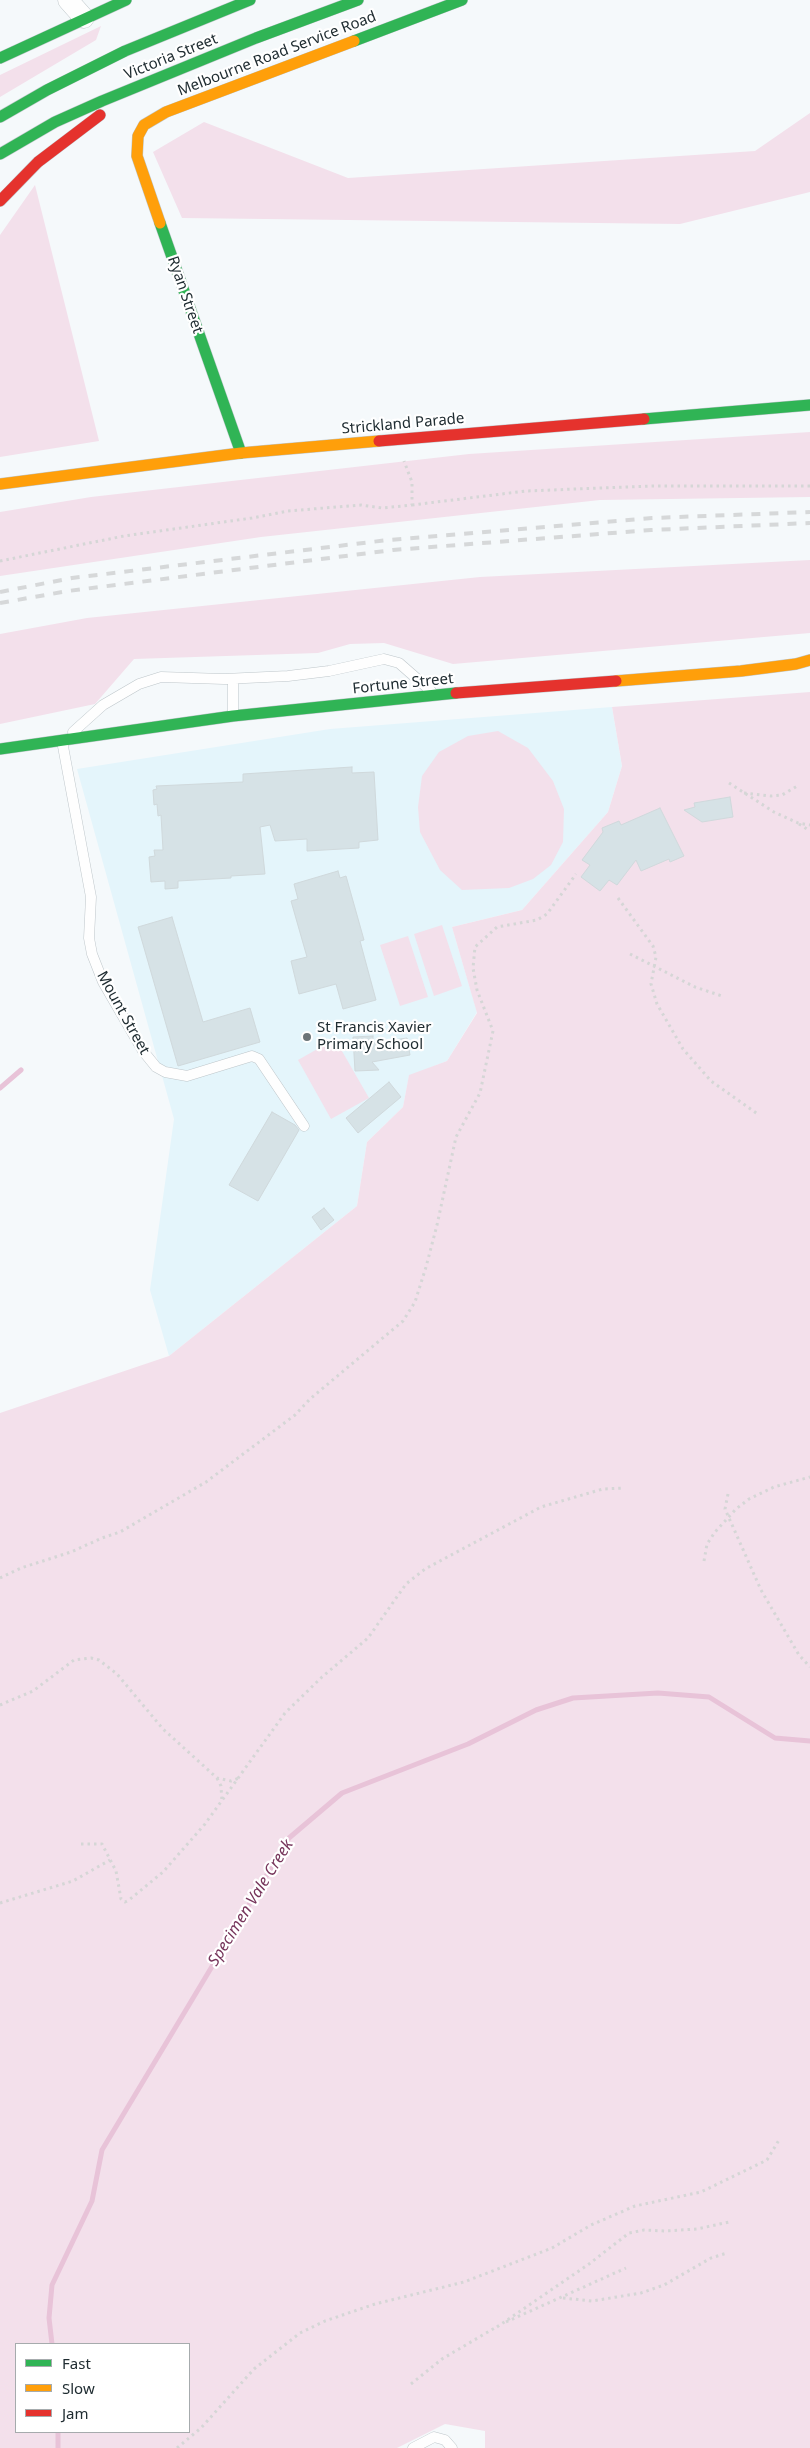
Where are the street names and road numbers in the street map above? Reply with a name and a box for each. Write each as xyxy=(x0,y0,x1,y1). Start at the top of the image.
street label: Melbourne Road Service Road xyxy=(175,8,379,100)
street label: Victoria Street xyxy=(122,30,220,84)
street label: Ryan Street xyxy=(163,254,207,336)
street label: Strickland Parade xyxy=(341,410,465,438)
street label: Fortune Street xyxy=(352,670,454,698)
street label: Mount Street xyxy=(93,968,153,1058)

